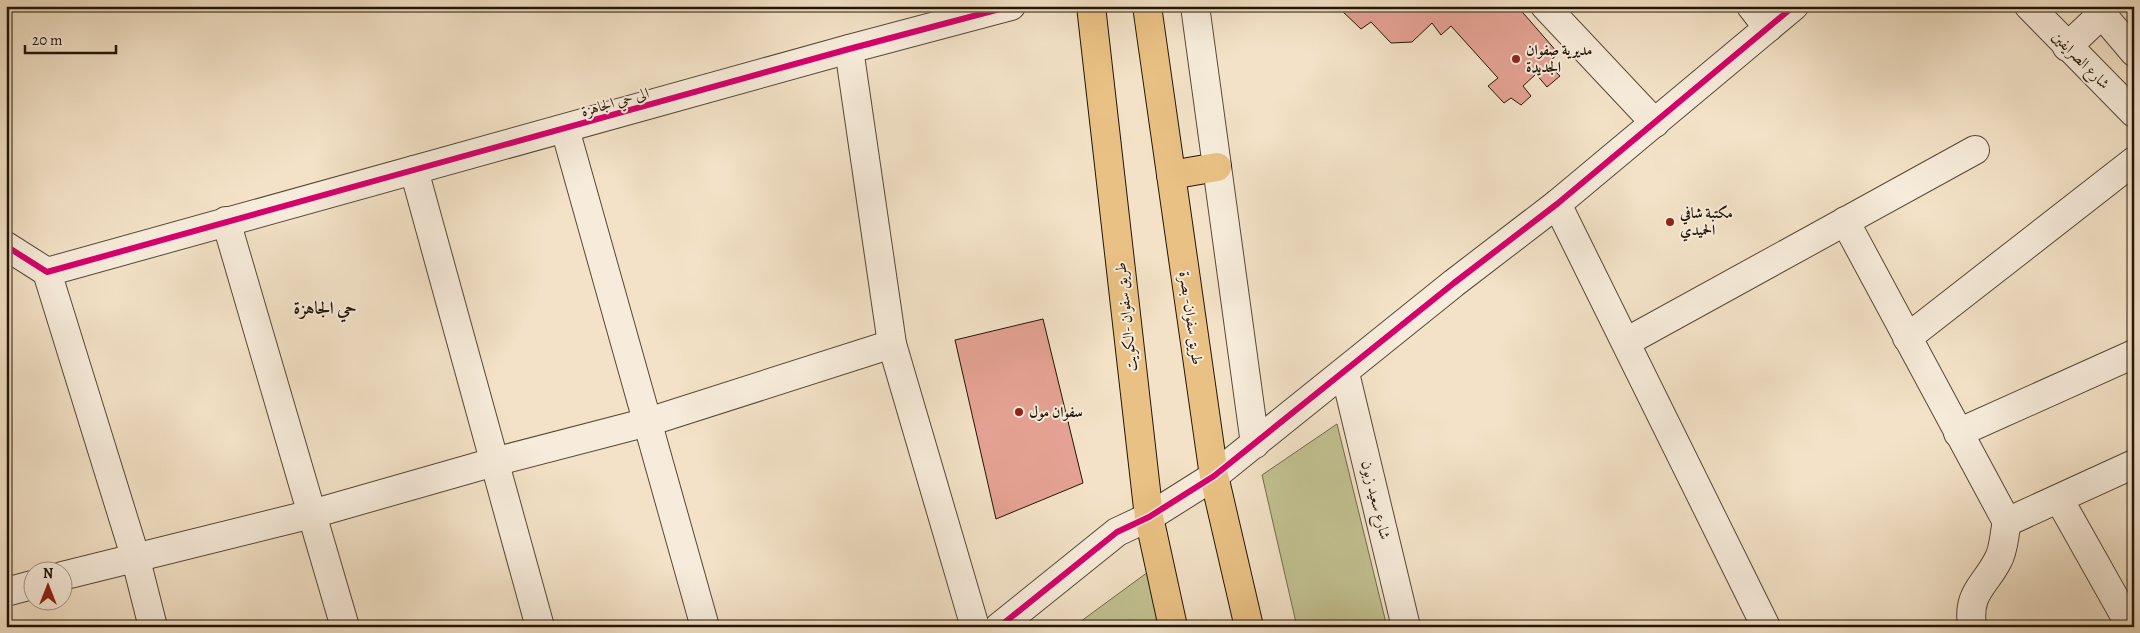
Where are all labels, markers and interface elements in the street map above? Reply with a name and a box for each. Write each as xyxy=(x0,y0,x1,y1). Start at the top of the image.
scale bar xyxy=(25,22,116,54)
street label: شارع الصرايفين xyxy=(2046,27,2114,95)
text: 20 m xyxy=(32,30,63,50)
place label: مديرية صفوان الجديدة xyxy=(1526,40,1592,77)
marker: مديرية صفوان الجديدة xyxy=(1510,53,1522,65)
street label: الى حي الجاهزة xyxy=(579,83,652,123)
place label: مكتبة شافي الحميدي xyxy=(1679,203,1733,242)
marker: مكتبة شافي الحميدي xyxy=(1664,216,1676,228)
street label: طريق سفوان -الكويت xyxy=(1110,261,1142,373)
street label: طريق سفوان- بصرة xyxy=(1175,270,1207,366)
district label: حي الجاهزة xyxy=(293,296,357,323)
place label: سفوان مول xyxy=(1029,402,1083,422)
marker: سفوان مول xyxy=(1013,406,1025,418)
street label: شارع سعيد زبون xyxy=(1354,458,1395,542)
north arrow xyxy=(22,560,72,610)
text: N xyxy=(43,564,53,583)

